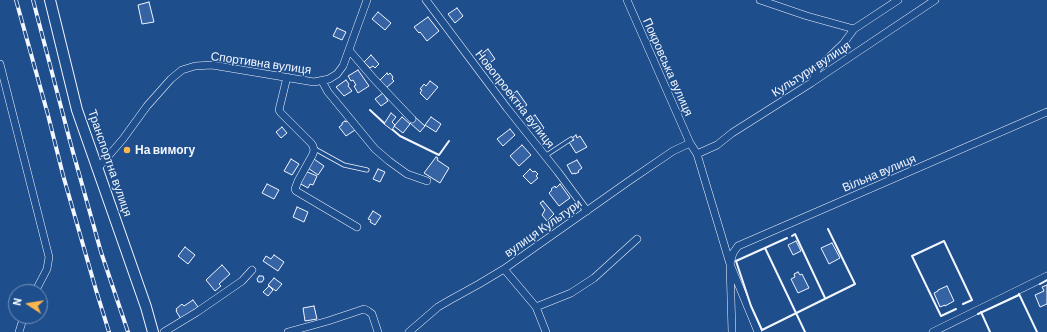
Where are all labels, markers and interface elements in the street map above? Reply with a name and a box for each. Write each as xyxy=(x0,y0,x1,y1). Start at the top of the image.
street label: Покровська вулиця xyxy=(640,16,696,118)
street label: Культури вулиця xyxy=(769,38,853,100)
street label: Новопроектна вулиця xyxy=(472,47,558,151)
street label: Спортивна вулиця xyxy=(210,49,312,77)
street label: Транспортна вулиця xyxy=(85,108,135,218)
place label: На вимогу xyxy=(135,143,195,157)
marker: На вимогу xyxy=(122,145,132,155)
street label: Вільна вулиця xyxy=(840,151,918,195)
street label: вулиця Культури xyxy=(502,196,584,260)
north arrow xyxy=(8,284,48,324)
text: N xyxy=(10,297,24,307)

